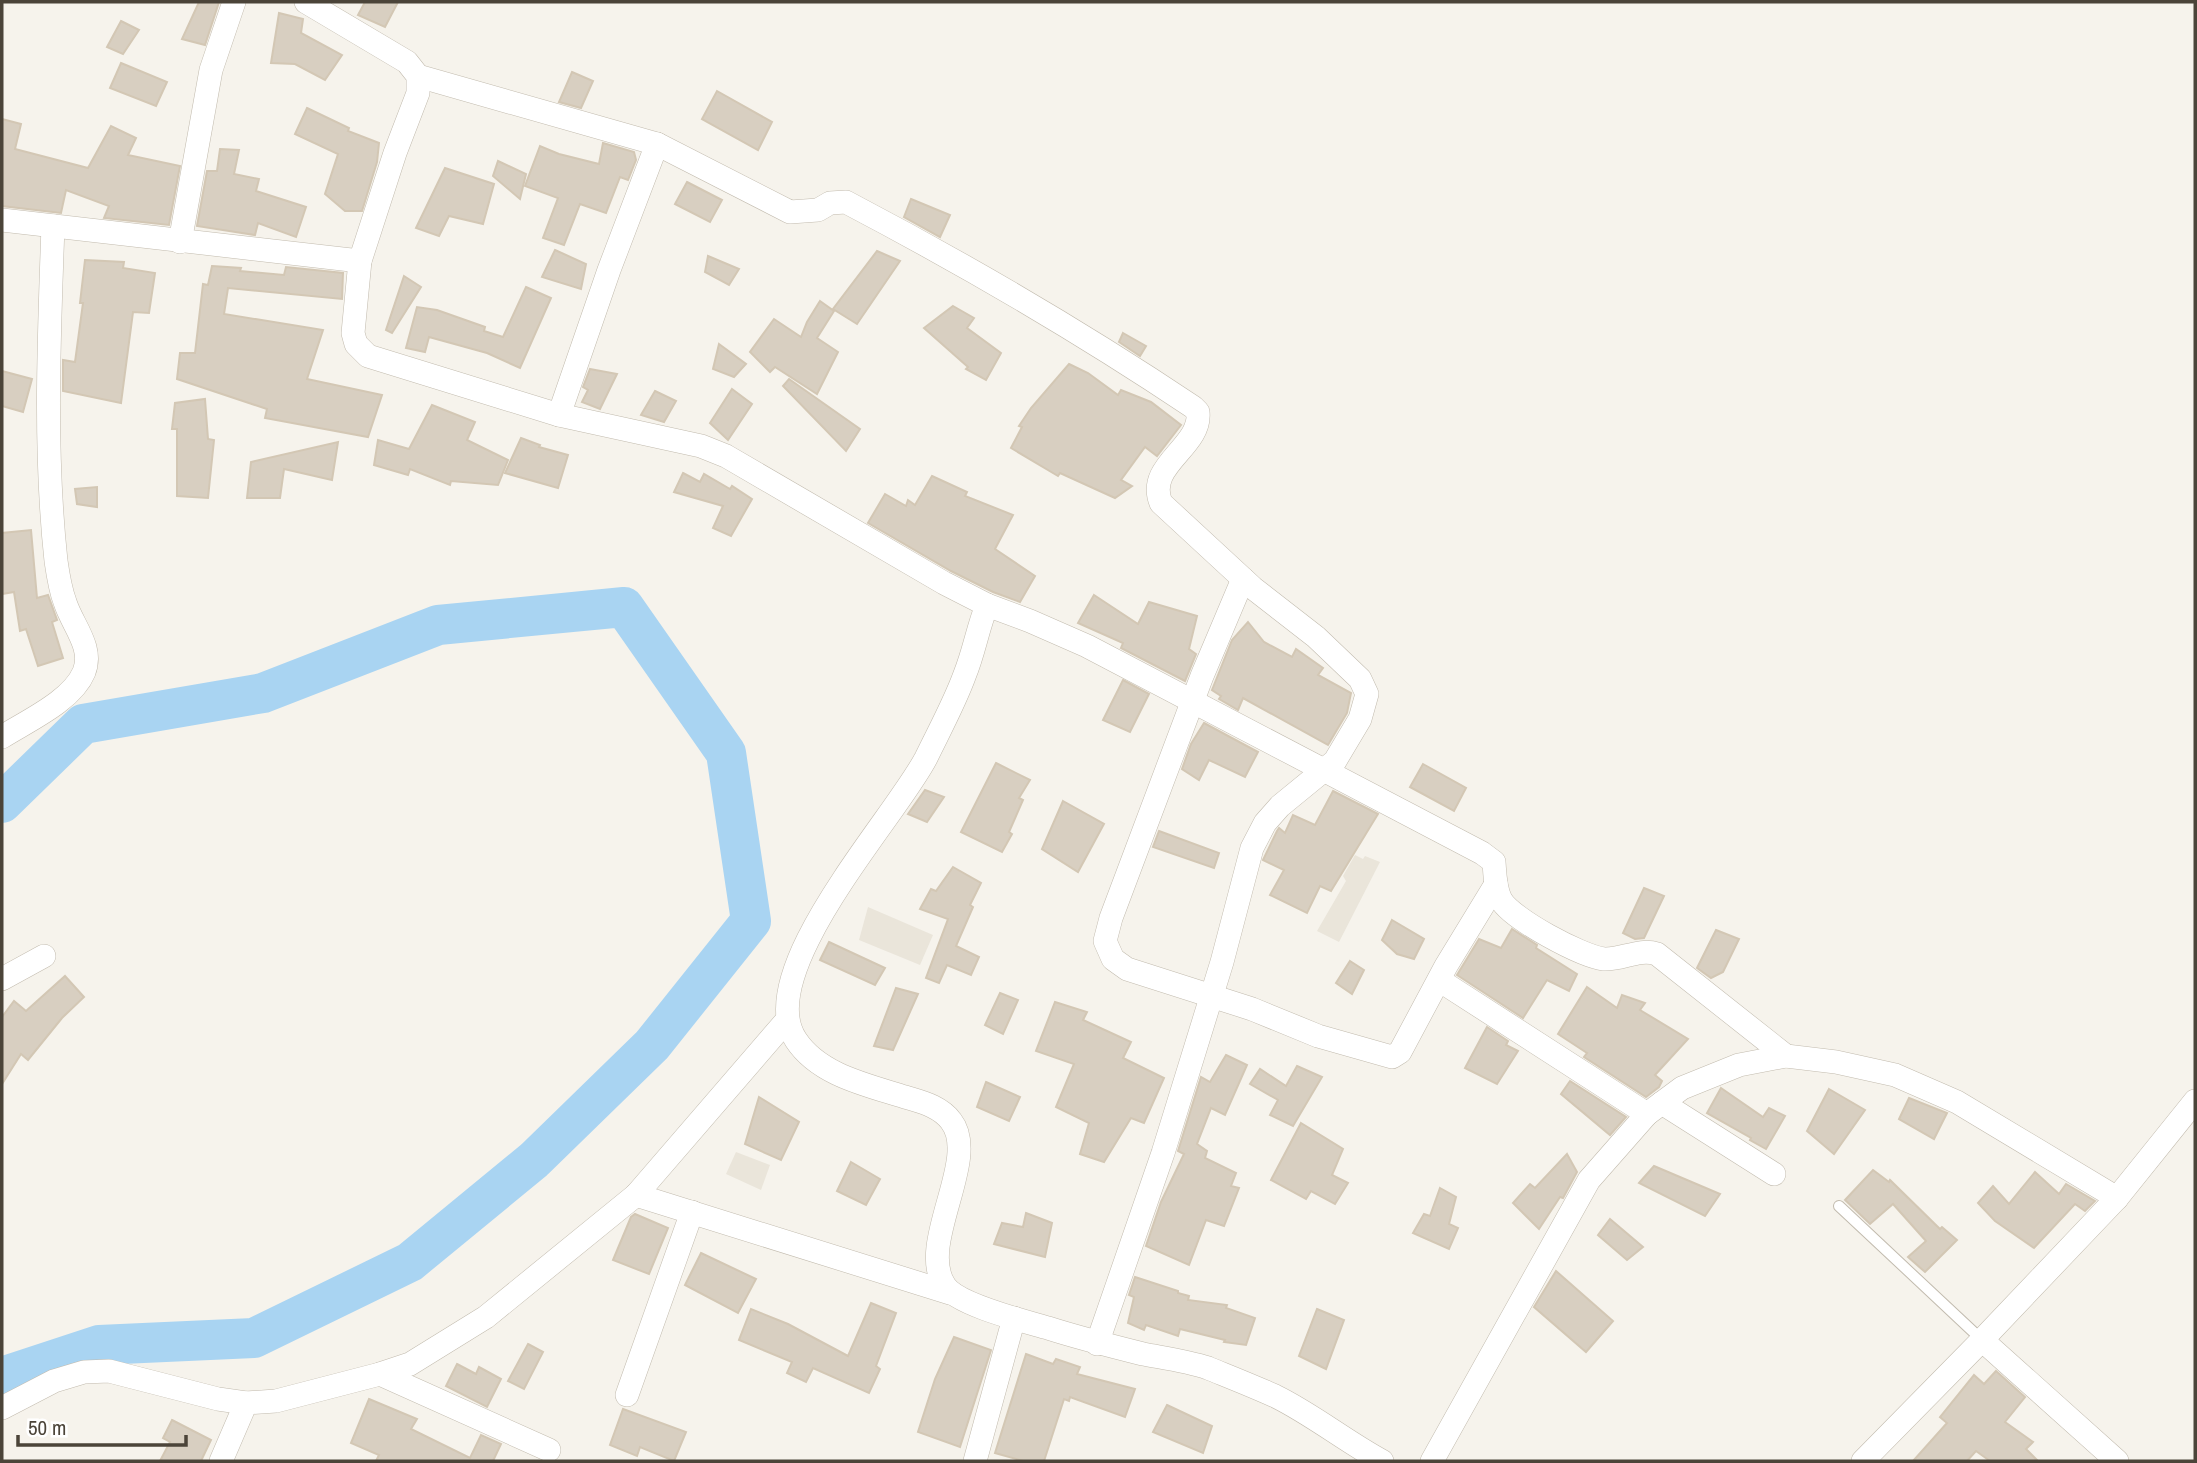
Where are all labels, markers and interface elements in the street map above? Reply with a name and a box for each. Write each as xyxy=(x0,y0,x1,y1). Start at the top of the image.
scale bar xyxy=(18,1404,186,1448)
text: 50 m xyxy=(28,1413,66,1442)

